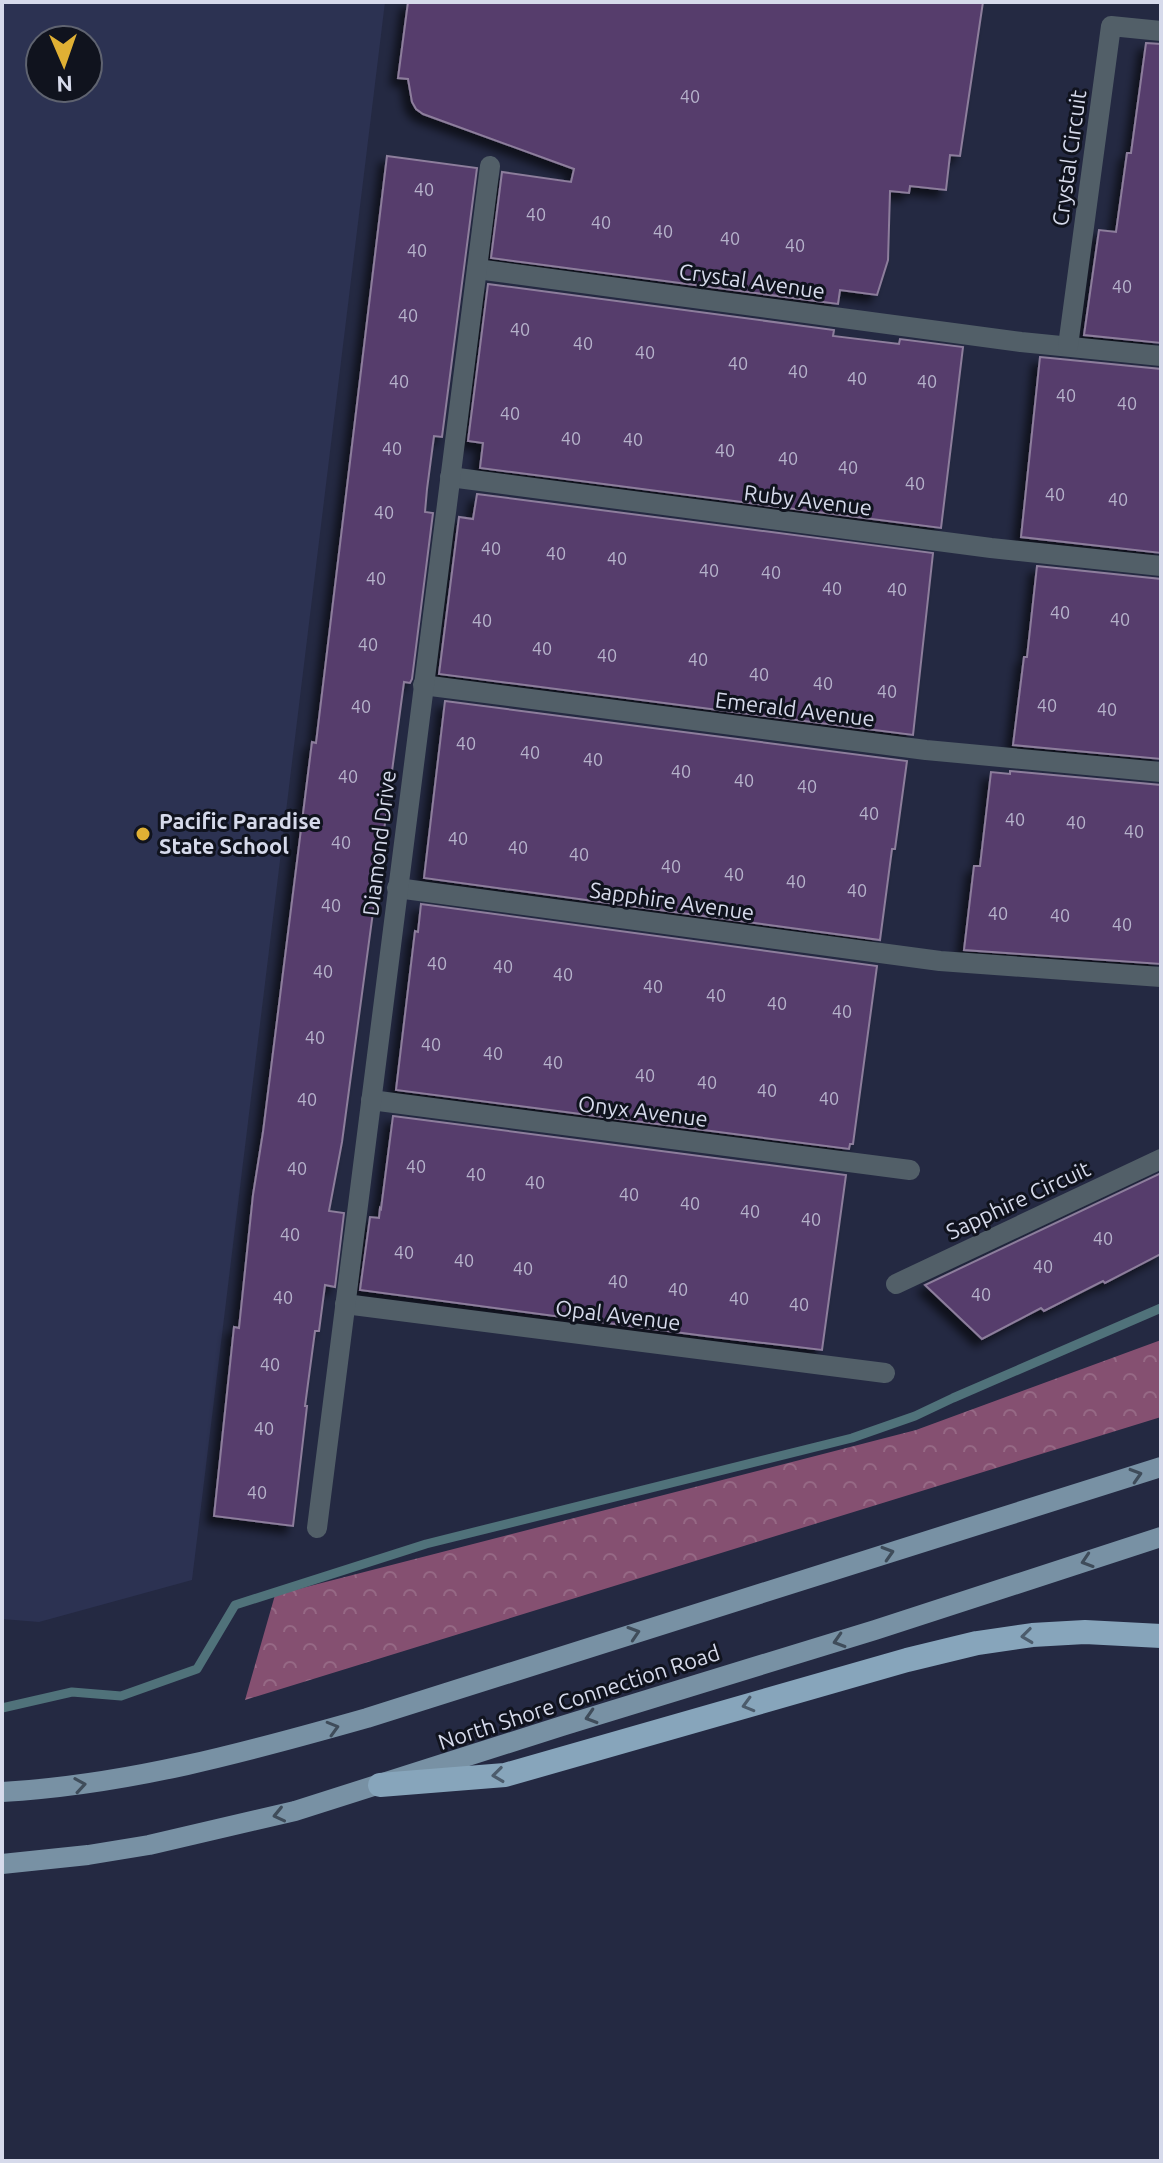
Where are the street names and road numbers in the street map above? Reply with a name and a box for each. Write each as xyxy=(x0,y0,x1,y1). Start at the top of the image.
street label: Crystal Circuit xyxy=(1047,88,1090,228)
street label: Crystal Avenue xyxy=(677,258,827,303)
street label: Ruby Avenue xyxy=(743,479,874,520)
street label: Emerald Avenue xyxy=(714,686,876,731)
street label: Diamond Drive xyxy=(357,769,400,917)
street label: Sapphire Avenue xyxy=(588,877,756,924)
street label: Onyx Avenue xyxy=(577,1090,709,1131)
street label: Sapphire Circuit xyxy=(942,1155,1094,1244)
street label: Opal Avenue xyxy=(554,1294,682,1335)
street label: North Shore Connection Road xyxy=(435,1639,723,1754)

